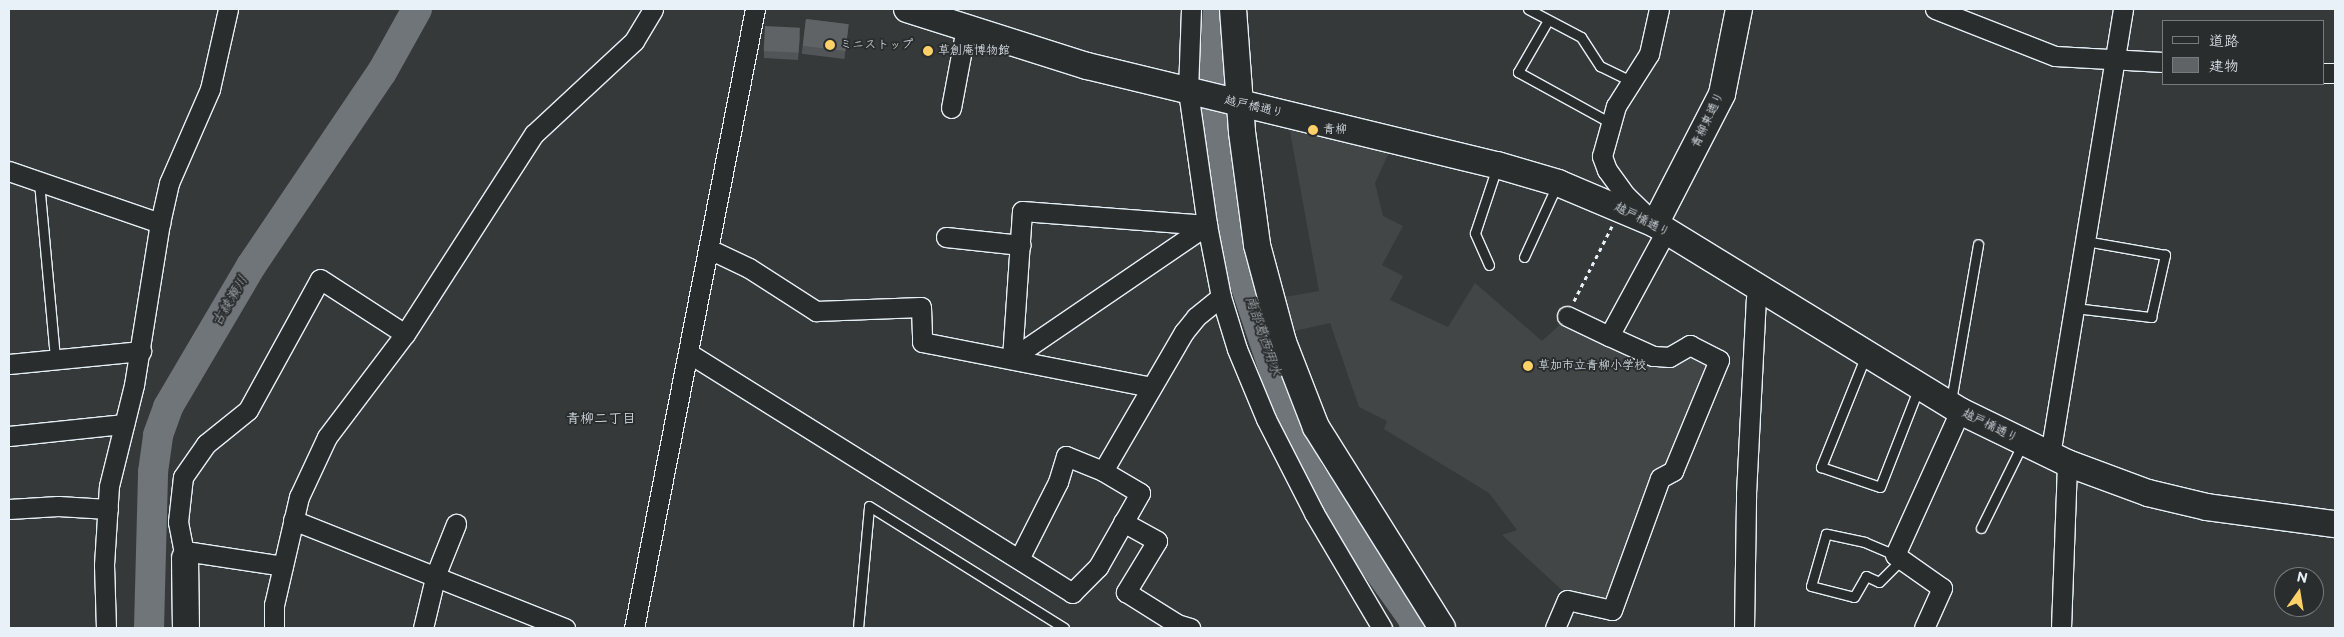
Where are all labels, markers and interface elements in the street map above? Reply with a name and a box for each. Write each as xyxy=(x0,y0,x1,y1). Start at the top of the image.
legend xyxy=(2162,20,2324,85)
text: 道路 xyxy=(2209,32,2239,51)
place label: ミニストップ xyxy=(840,38,912,52)
marker: ミニストップ xyxy=(824,39,836,51)
place label: 草創庵博物館 xyxy=(938,44,1010,58)
marker: 草創庵博物館 xyxy=(922,45,934,57)
text: 建物 xyxy=(2209,57,2239,76)
street label: 青柳東通り xyxy=(1689,90,1727,150)
street label: 越戸橋通り xyxy=(1223,93,1285,121)
place label: 青柳 xyxy=(1323,123,1347,137)
marker: 青柳 xyxy=(1307,124,1319,136)
street label: 越戸橋通り xyxy=(1612,200,1672,240)
water label: 古綾瀬川 xyxy=(208,273,252,329)
water label: 南部葛西用水 xyxy=(1241,294,1285,378)
place label: 草加市立青柳小学校 xyxy=(1538,359,1646,373)
marker: 草加市立青柳小学校 xyxy=(1522,360,1534,372)
street label: 越戸橋通り xyxy=(1960,406,2020,446)
district label: 青柳二丁目 xyxy=(566,411,636,427)
north arrow xyxy=(2274,567,2324,617)
text: N xyxy=(2295,568,2309,587)

